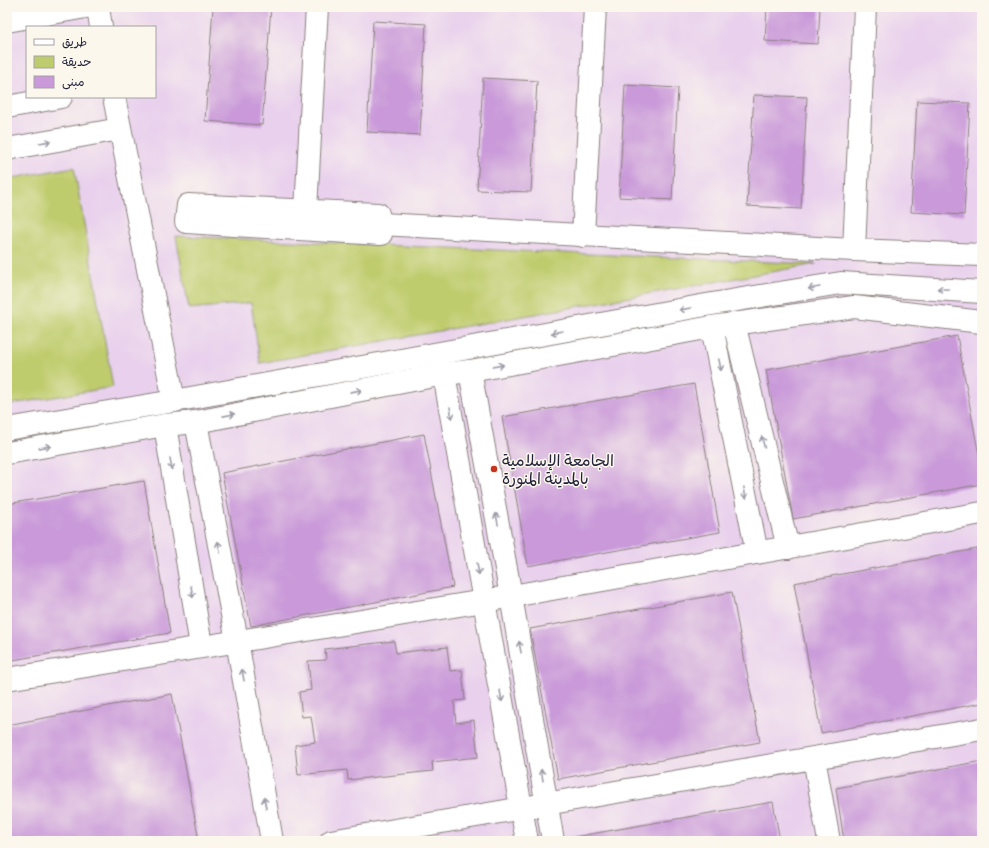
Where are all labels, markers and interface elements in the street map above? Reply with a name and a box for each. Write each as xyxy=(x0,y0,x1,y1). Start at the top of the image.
legend xyxy=(26,26,156,98)
text: طريق xyxy=(62,34,87,50)
text: حديقة xyxy=(62,54,91,70)
text: مبنى xyxy=(62,74,85,90)
one-way arrow xyxy=(38,138,51,146)
one-way arrow xyxy=(808,284,821,292)
one-way arrow xyxy=(937,286,950,293)
one-way arrow xyxy=(679,305,692,313)
one-way arrow xyxy=(551,328,564,336)
one-way arrow xyxy=(716,358,724,371)
one-way arrow xyxy=(491,362,504,370)
one-way arrow xyxy=(350,387,363,395)
one-way arrow xyxy=(447,406,455,419)
one-way arrow xyxy=(222,411,235,419)
one-way arrow xyxy=(758,435,766,448)
one-way arrow xyxy=(39,442,52,450)
place label: الجامعة الإسلامية بالمدينة المنورة xyxy=(502,451,614,489)
one-way arrow xyxy=(167,457,175,470)
marker: الجامعة الإسلامية بالمدينة المنورة xyxy=(489,464,499,474)
one-way arrow xyxy=(741,486,749,499)
one-way arrow xyxy=(493,513,501,526)
one-way arrow xyxy=(215,541,223,554)
one-way arrow xyxy=(474,562,482,575)
one-way arrow xyxy=(188,585,196,598)
one-way arrow xyxy=(516,641,524,654)
one-way arrow xyxy=(239,668,247,681)
one-way arrow xyxy=(497,690,505,703)
one-way arrow xyxy=(538,769,546,782)
one-way arrow xyxy=(261,796,269,809)

